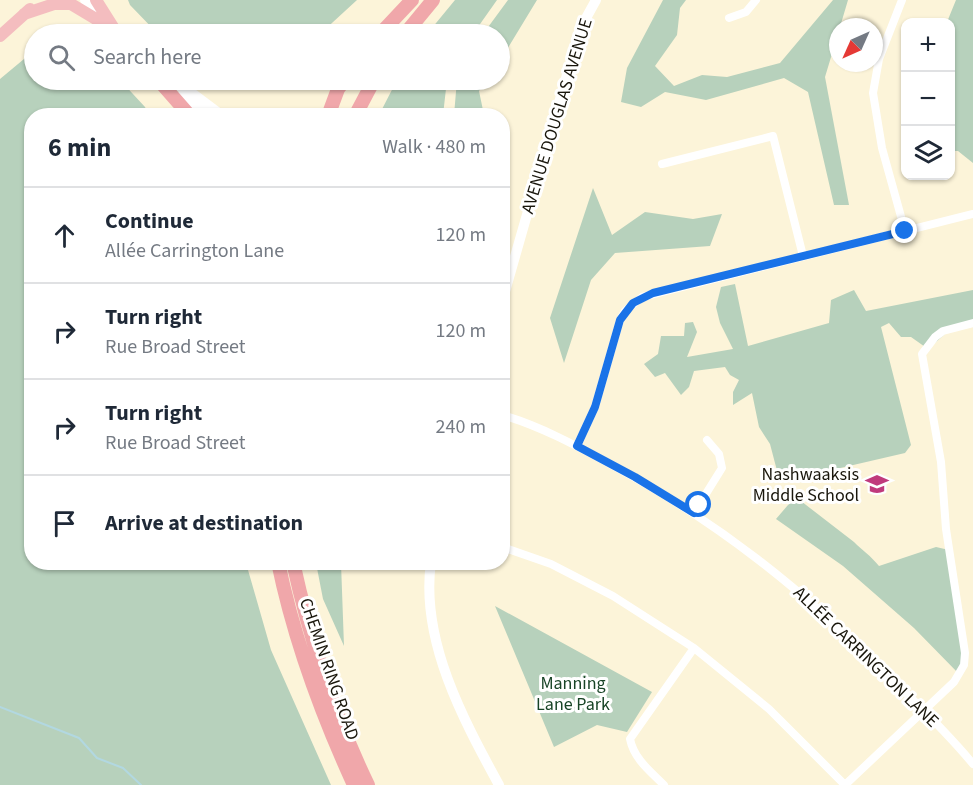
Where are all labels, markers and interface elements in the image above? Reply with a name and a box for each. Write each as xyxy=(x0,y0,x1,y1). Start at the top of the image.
street label: AVENUE DOUGLAS AVENUE xyxy=(515,15,599,217)
north arrow xyxy=(829,18,883,72)
map controls xyxy=(901,18,955,180)
button: + xyxy=(901,18,955,72)
search box xyxy=(24,24,510,90)
icon: search xyxy=(45,41,78,74)
text: Search here xyxy=(93,41,201,73)
button: − xyxy=(901,72,955,126)
button: layers xyxy=(901,126,955,180)
text: 6 min xyxy=(48,129,111,166)
text: Walk · 480 m xyxy=(382,133,486,161)
text: Continue xyxy=(105,205,194,237)
route end xyxy=(891,217,917,243)
icon: ahead xyxy=(48,219,81,252)
text: 120 m xyxy=(436,221,486,249)
text: Allée Carrington Lane xyxy=(105,237,284,265)
text: Turn right xyxy=(105,301,202,333)
icon: right xyxy=(48,315,81,348)
text: 120 m xyxy=(436,317,486,345)
text: Rue Broad Street xyxy=(105,333,246,361)
text: Turn right xyxy=(105,397,202,429)
icon: right xyxy=(48,411,81,444)
text: 240 m xyxy=(436,413,486,441)
text: Rue Broad Street xyxy=(105,429,246,457)
place label: Nashwaaksis Middle School xyxy=(753,462,859,508)
school or university icon: Nashwaaksis Middle School xyxy=(864,471,890,497)
route start xyxy=(685,491,711,517)
icon: arrive xyxy=(48,507,81,540)
text: Arrive at destination xyxy=(105,507,303,539)
street label: ALLÉE CARRINGTON LANE xyxy=(788,581,944,733)
street label: CHEMIN RING ROAD xyxy=(293,595,365,743)
park label: Manning Lane Park xyxy=(536,671,610,717)

